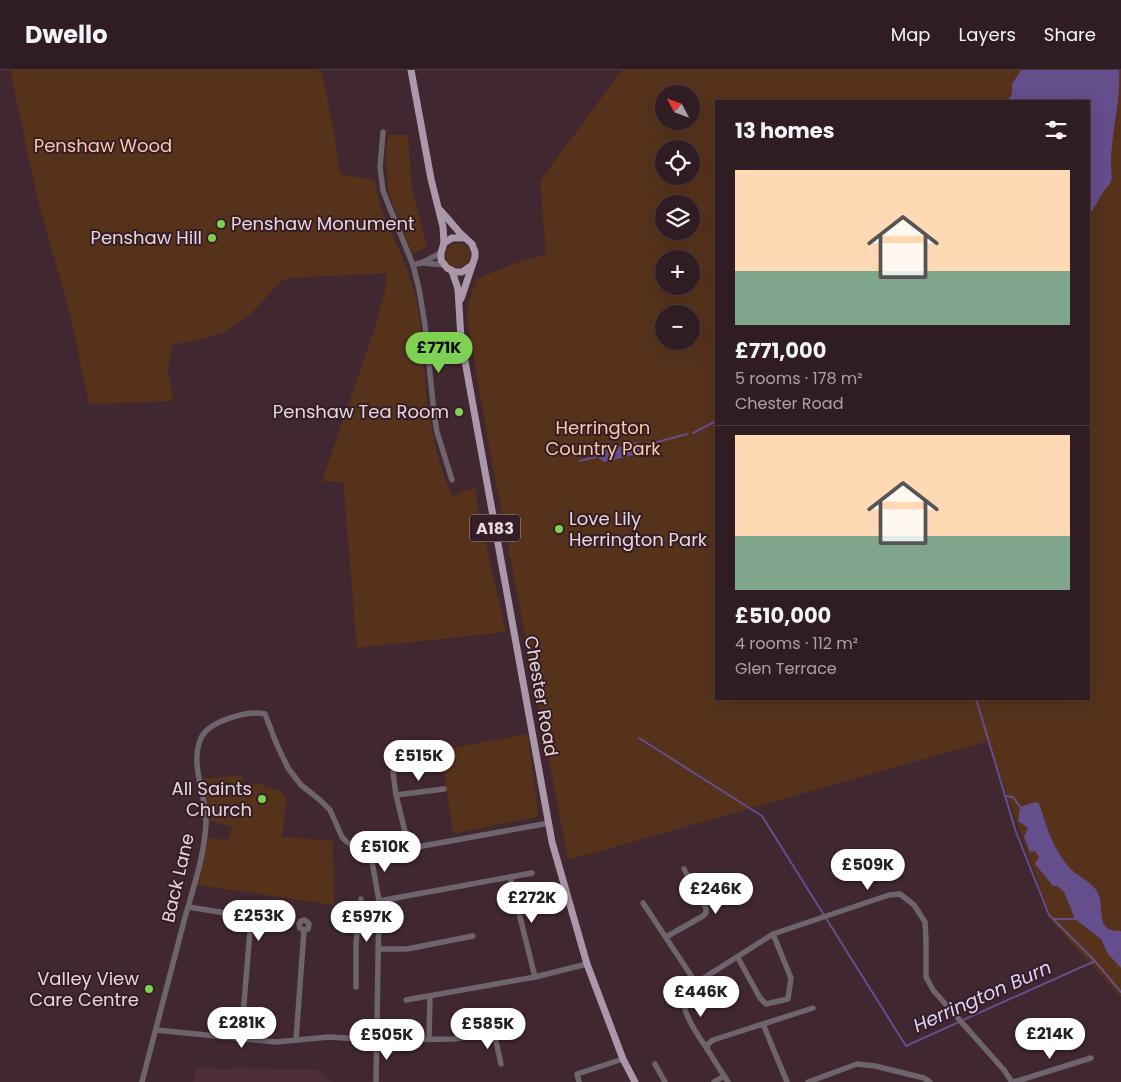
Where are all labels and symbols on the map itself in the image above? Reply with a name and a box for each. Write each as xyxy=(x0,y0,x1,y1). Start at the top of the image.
north arrow xyxy=(655,85,700,130)
park label: Penshaw Wood xyxy=(34,133,172,158)
place label: Penshaw Monument xyxy=(231,211,415,236)
marker: Penshaw Monument xyxy=(215,218,227,230)
place label: Penshaw Hill xyxy=(91,225,202,250)
marker: Penshaw Hill xyxy=(206,232,218,244)
pin: £771K xyxy=(404,332,474,374)
place label: Penshaw Tea Room xyxy=(273,399,449,424)
marker: Penshaw Tea Room xyxy=(453,406,465,418)
park label: Herrington Country Park xyxy=(545,415,661,461)
place label: Love Lily Herrington Park xyxy=(569,506,708,552)
road number: A183 xyxy=(470,514,520,542)
marker: Love Lily Herrington Park xyxy=(553,523,565,535)
street label: Chester Road xyxy=(519,634,564,758)
pin: £515K xyxy=(384,740,454,782)
place label: All Saints Church xyxy=(172,776,252,822)
marker: All Saints Church xyxy=(256,793,268,805)
pin: £510K xyxy=(350,830,420,873)
street label: Back Lane xyxy=(155,831,200,925)
pin: £509K xyxy=(833,848,903,891)
pin: £246K xyxy=(681,872,751,915)
pin: £272K xyxy=(497,882,567,924)
pin: £253K xyxy=(224,900,294,942)
pin: £597K xyxy=(332,900,402,943)
water label: Herrington Burn xyxy=(909,954,1056,1039)
place label: Valley View Care Centre xyxy=(29,966,139,1012)
pin: £446K xyxy=(666,976,736,1018)
marker: Valley View Care Centre xyxy=(143,983,155,995)
pin: £281K xyxy=(207,1006,277,1049)
pin: £585K xyxy=(453,1008,523,1050)
pin: £505K xyxy=(352,1018,422,1061)
pin: £214K xyxy=(1015,1018,1085,1060)

